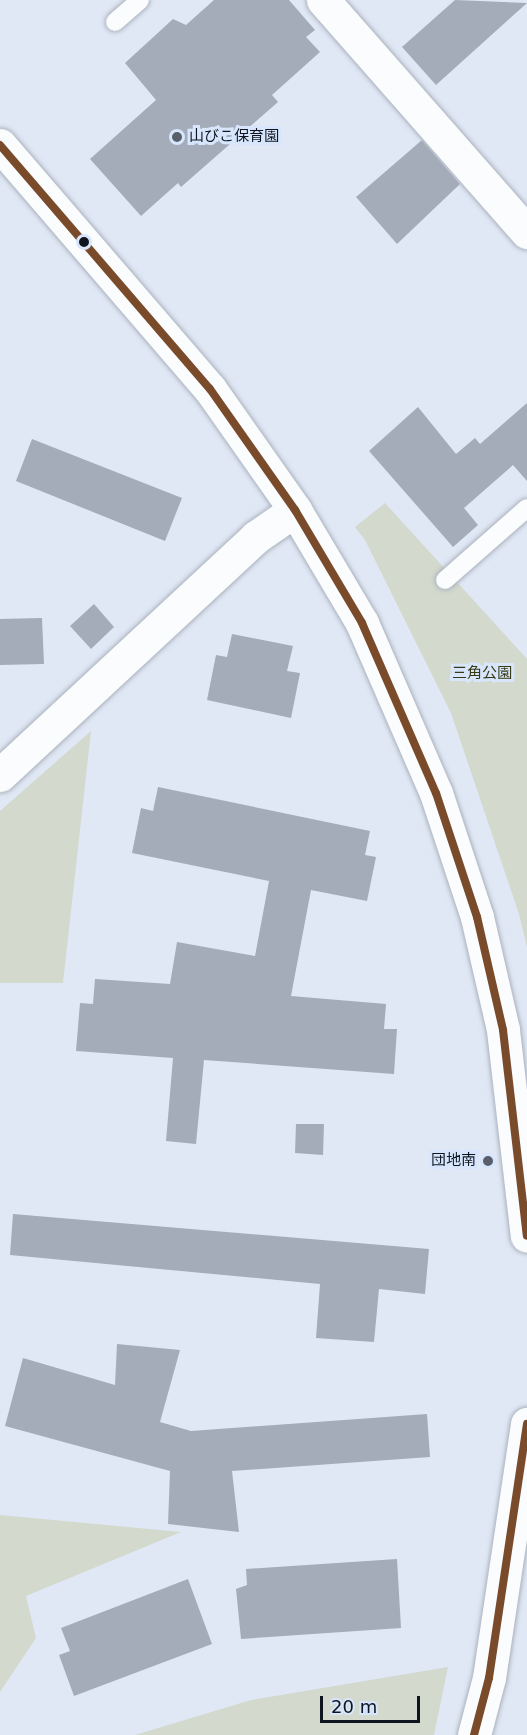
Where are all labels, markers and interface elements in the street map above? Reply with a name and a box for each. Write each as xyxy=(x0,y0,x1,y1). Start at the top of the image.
place label: 山びこ保育園 xyxy=(189,128,279,146)
marker: 山びこ保育園 xyxy=(170,130,184,144)
unlabelled marker xyxy=(78,236,90,248)
park label: 三角公園 xyxy=(452,665,512,683)
place label: 団地南 xyxy=(431,1152,476,1170)
marker: 団地南 xyxy=(481,1154,495,1168)
scale bar xyxy=(323,1684,424,1722)
text: 20 m xyxy=(331,1696,377,1717)

